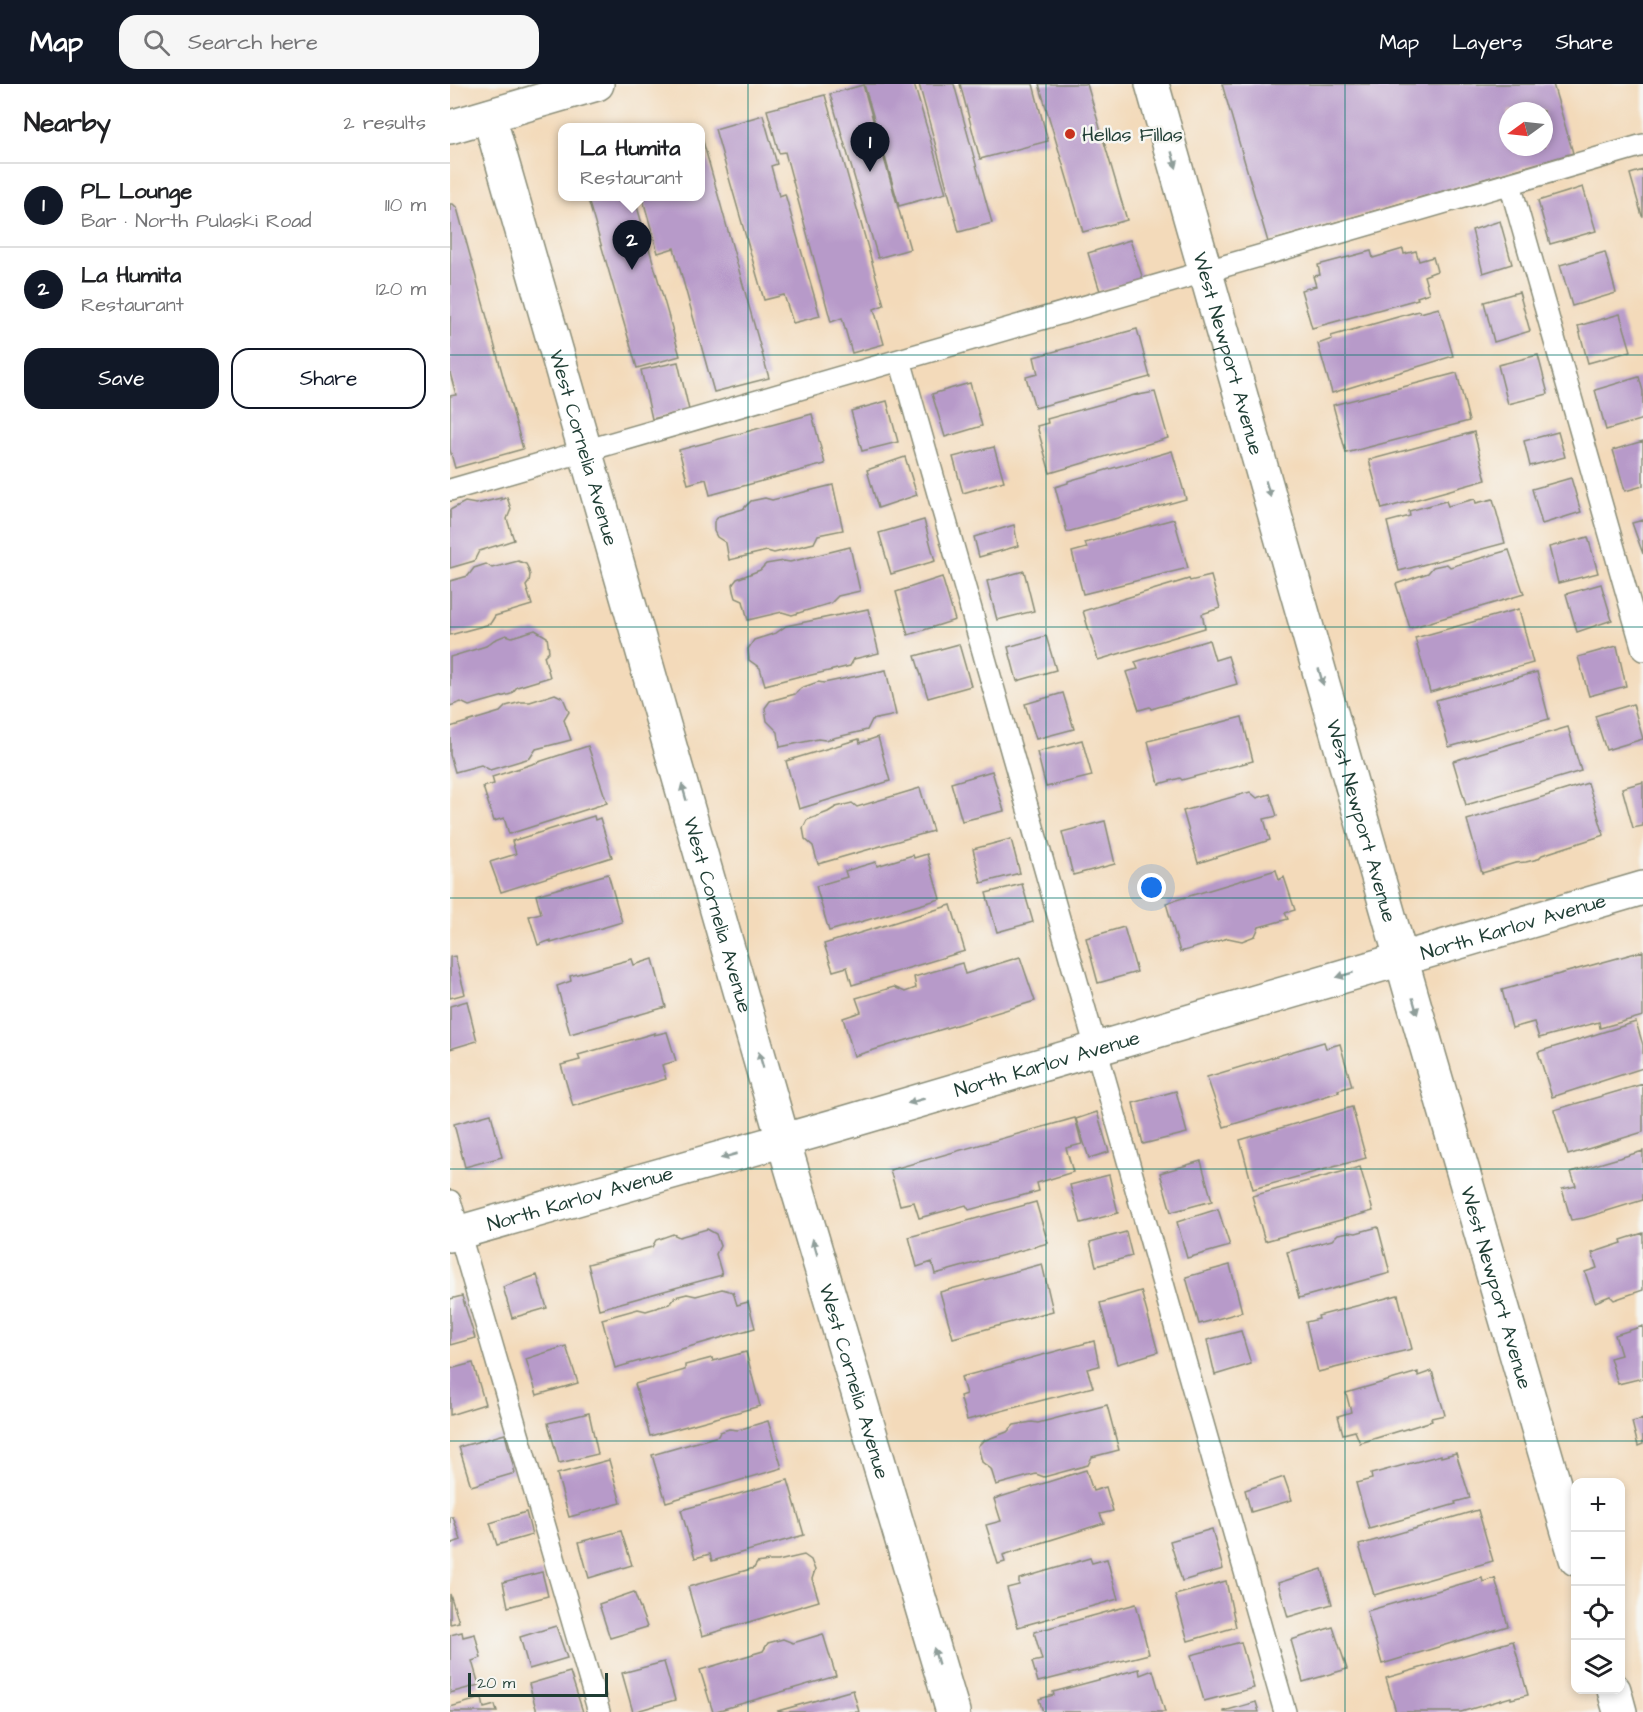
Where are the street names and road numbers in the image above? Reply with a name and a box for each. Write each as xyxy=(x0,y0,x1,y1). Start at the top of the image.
street label: West Newport Avenue xyxy=(1186,249,1270,458)
street label: West Cornelia Avenue xyxy=(542,347,625,549)
street label: West Newport Avenue xyxy=(1319,716,1403,926)
street label: West Cornelia Avenue xyxy=(676,814,759,1016)
street label: North Karlov Avenue xyxy=(1417,887,1610,968)
street label: North Karlov Avenue xyxy=(951,1024,1143,1105)
street label: North Karlov Avenue xyxy=(484,1159,676,1239)
street label: West Newport Avenue xyxy=(1453,1183,1539,1393)
street label: West Cornelia Avenue xyxy=(811,1280,896,1483)

